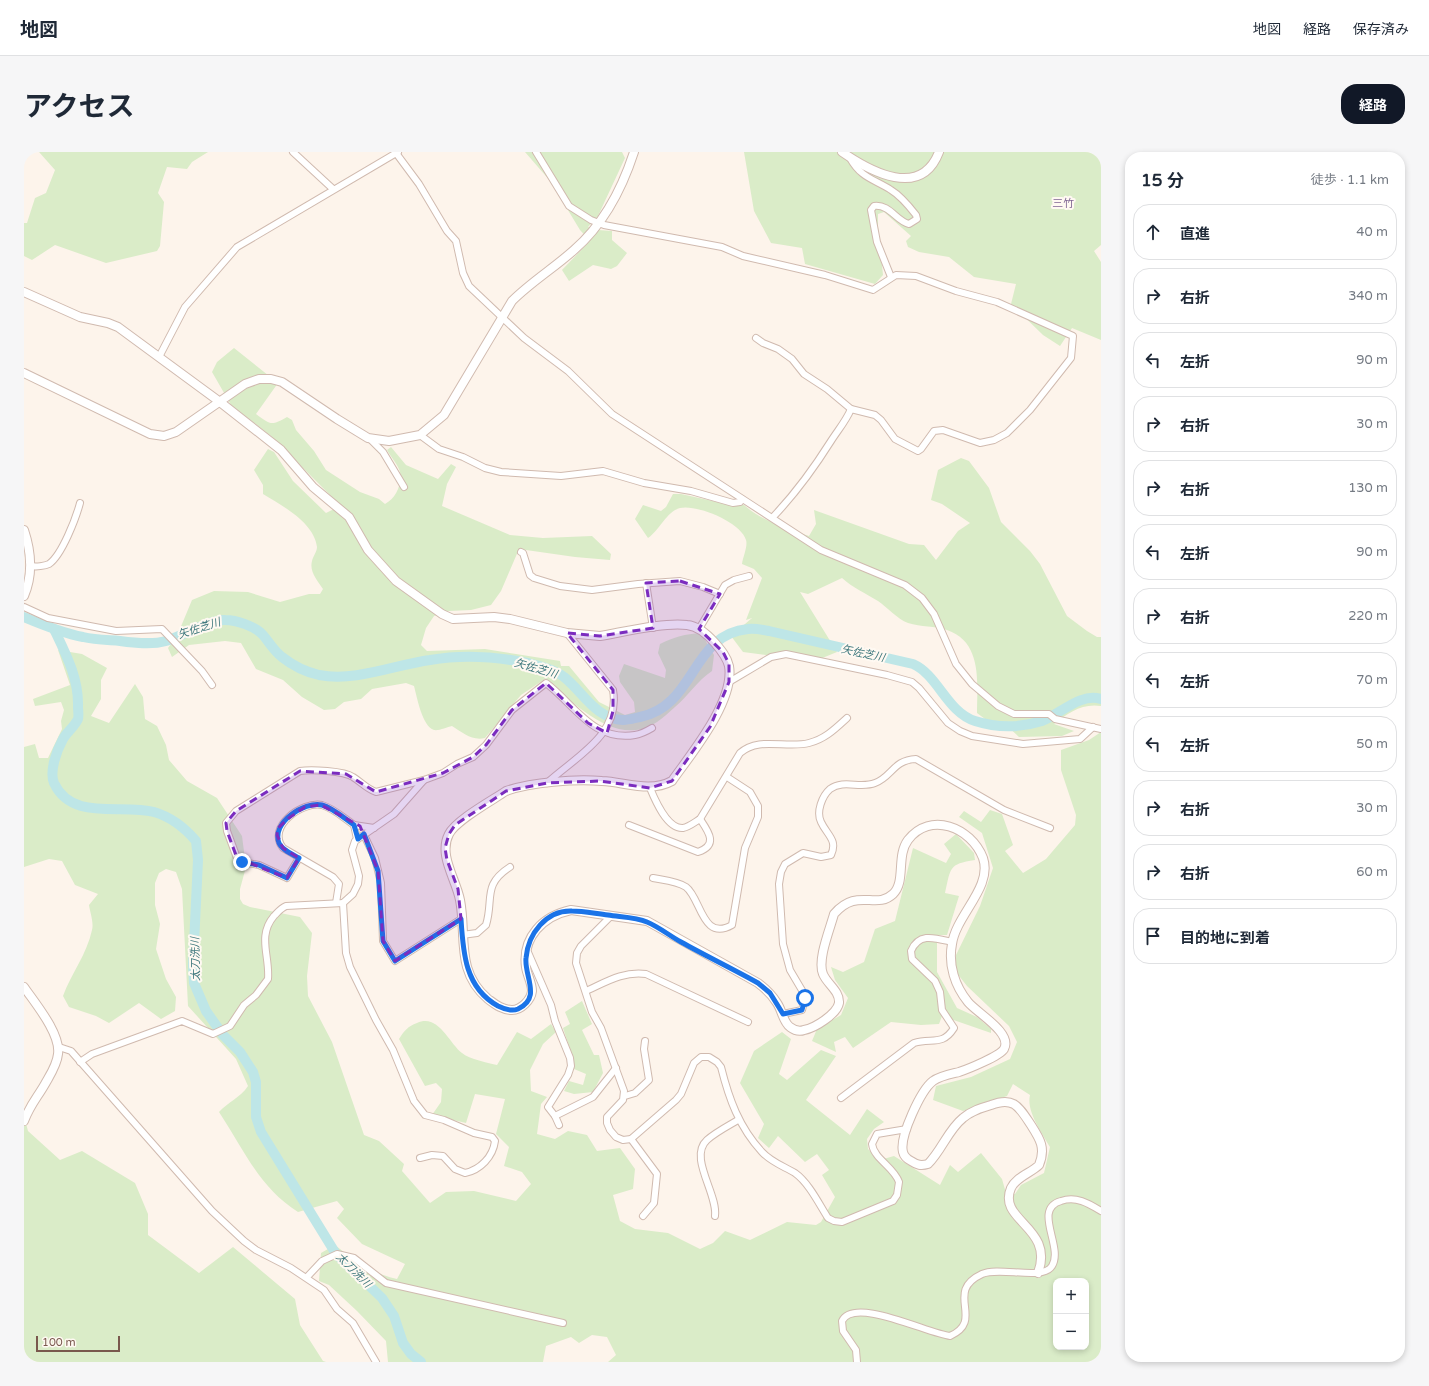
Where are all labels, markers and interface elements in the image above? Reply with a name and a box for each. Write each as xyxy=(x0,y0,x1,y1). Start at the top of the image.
text: 地図 xyxy=(20,19,58,41)
text: 地図 xyxy=(1253,21,1281,38)
text: 経路 xyxy=(1303,21,1331,38)
text: 保存済み xyxy=(1353,21,1409,38)
button: 経路 xyxy=(1341,84,1405,124)
text: アクセス xyxy=(24,90,135,124)
text: 15 分 xyxy=(1141,170,1184,191)
text: 徒歩 · 1.1 km xyxy=(1311,172,1389,188)
district label: 三竹 xyxy=(1052,197,1074,210)
icon: ahead xyxy=(1142,221,1164,243)
text: 40 m xyxy=(1356,224,1388,240)
text: 直進 xyxy=(1180,225,1210,243)
icon: right xyxy=(1142,285,1164,307)
text: 340 m xyxy=(1348,288,1388,304)
text: 右折 xyxy=(1180,289,1210,307)
icon: left xyxy=(1142,349,1164,371)
text: 90 m xyxy=(1356,352,1388,368)
text: 左折 xyxy=(1180,353,1210,371)
icon: right xyxy=(1142,413,1164,435)
text: 30 m xyxy=(1356,416,1388,432)
text: 右折 xyxy=(1180,417,1210,435)
icon: right xyxy=(1142,477,1164,499)
text: 130 m xyxy=(1348,480,1388,496)
text: 右折 xyxy=(1180,481,1210,499)
icon: left xyxy=(1142,541,1164,563)
text: 90 m xyxy=(1356,544,1388,560)
text: 左折 xyxy=(1180,545,1210,563)
icon: right xyxy=(1142,605,1164,627)
text: 220 m xyxy=(1348,608,1388,624)
text: 右折 xyxy=(1180,609,1210,627)
water label: 矢佐芝川 xyxy=(176,615,223,641)
water label: 矢佐芝川 xyxy=(840,643,887,665)
water label: 矢佐芝川 xyxy=(513,656,560,681)
icon: left xyxy=(1142,669,1164,691)
text: 70 m xyxy=(1356,672,1388,688)
text: 左折 xyxy=(1180,673,1210,691)
icon: left xyxy=(1142,733,1164,755)
text: 50 m xyxy=(1356,736,1388,752)
text: 左折 xyxy=(1180,737,1210,755)
icon: right xyxy=(1142,797,1164,819)
text: 30 m xyxy=(1356,800,1388,816)
text: 右折 xyxy=(1180,801,1210,819)
route end xyxy=(233,853,251,871)
icon: right xyxy=(1142,861,1164,883)
text: 60 m xyxy=(1356,864,1388,880)
text: 右折 xyxy=(1180,865,1210,883)
icon: arrive xyxy=(1142,925,1164,947)
text: 目的地に到着 xyxy=(1180,929,1270,947)
water label: 太刀洗川 xyxy=(189,936,202,981)
route start xyxy=(796,989,814,1007)
water label: 太刀洗川 xyxy=(333,1250,375,1291)
map controls xyxy=(1053,1278,1089,1350)
button: + xyxy=(1053,1278,1089,1314)
button: − xyxy=(1053,1314,1089,1350)
scale bar xyxy=(36,1334,120,1353)
text: 100 m xyxy=(42,1336,76,1349)

